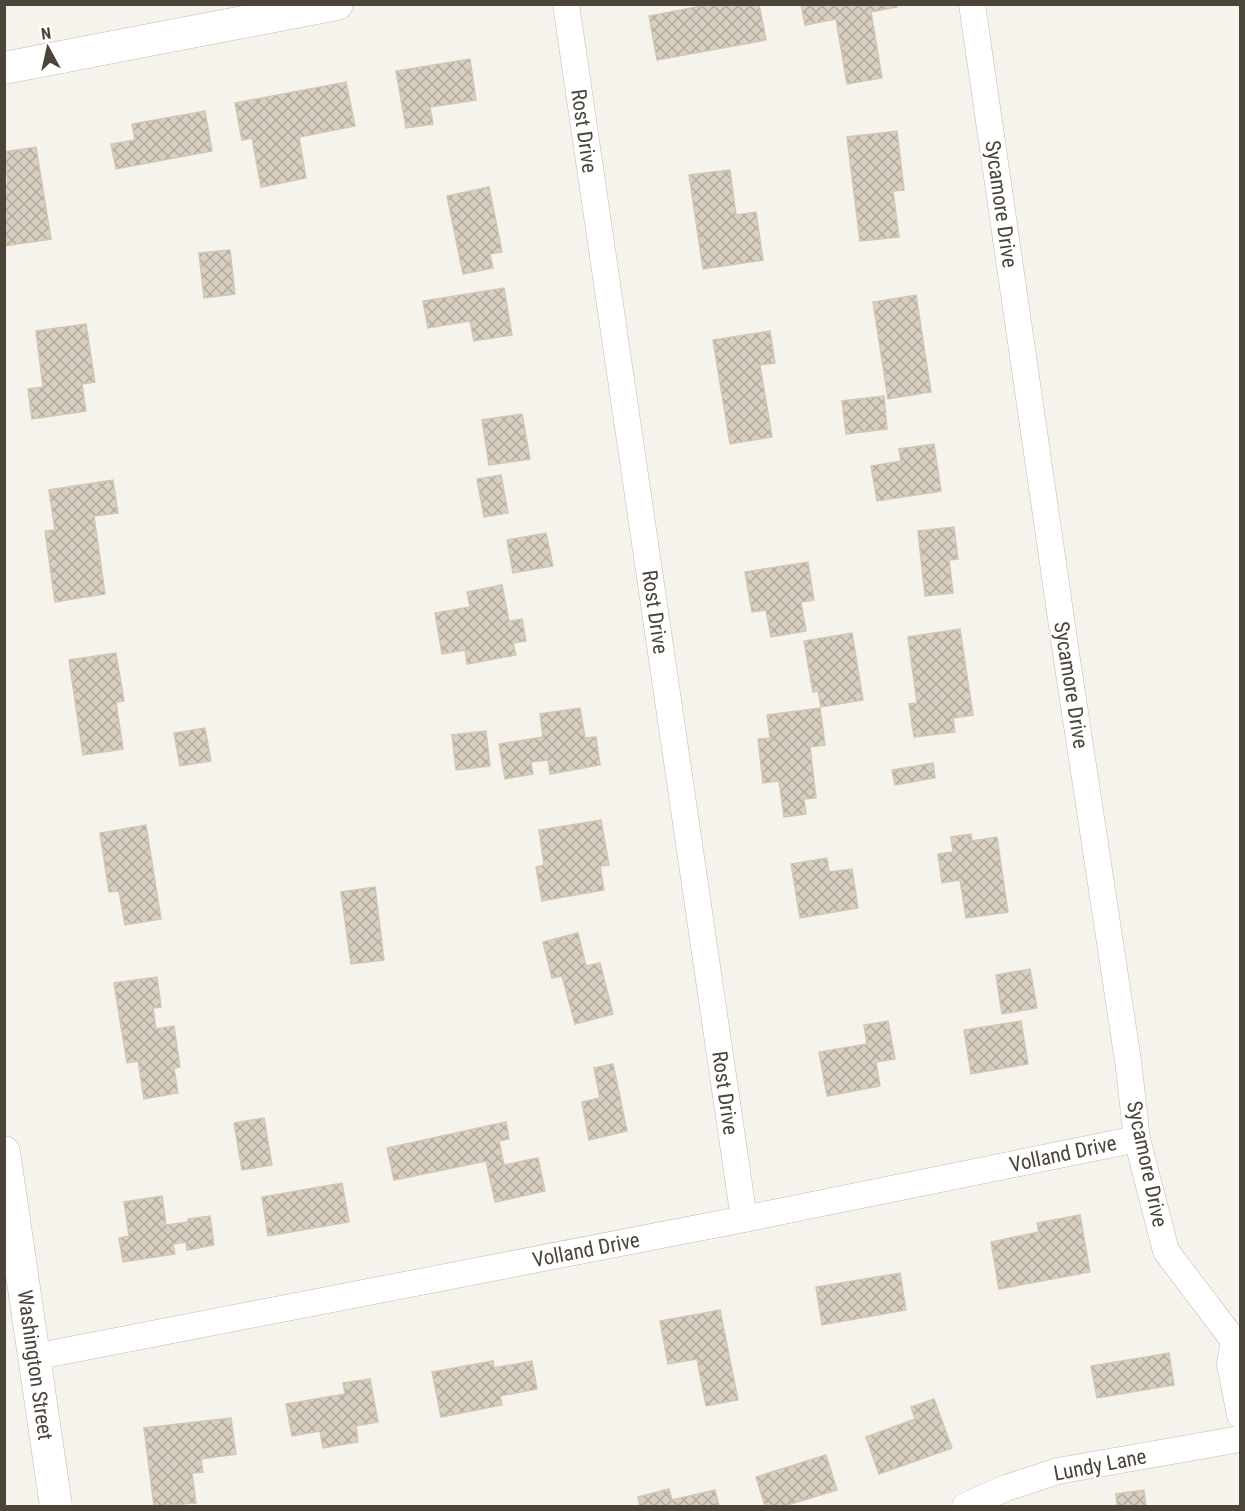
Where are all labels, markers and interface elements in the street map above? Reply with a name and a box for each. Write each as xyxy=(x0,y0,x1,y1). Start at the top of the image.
north arrow xyxy=(18,18,78,78)
text: N xyxy=(40,24,52,44)
street label: Rost Drive xyxy=(566,88,602,175)
street label: Sycamore Drive xyxy=(980,139,1022,269)
street label: Rost Drive xyxy=(637,569,673,656)
street label: Sycamore Drive xyxy=(1049,620,1093,750)
street label: Rost Drive xyxy=(707,1050,743,1137)
street label: Sycamore Drive xyxy=(1122,1099,1172,1229)
street label: Volland Drive xyxy=(1007,1131,1119,1177)
street label: Volland Drive xyxy=(530,1228,642,1272)
street label: Washington Street xyxy=(13,1288,57,1442)
street label: Lundy Lane xyxy=(1052,1444,1149,1486)

